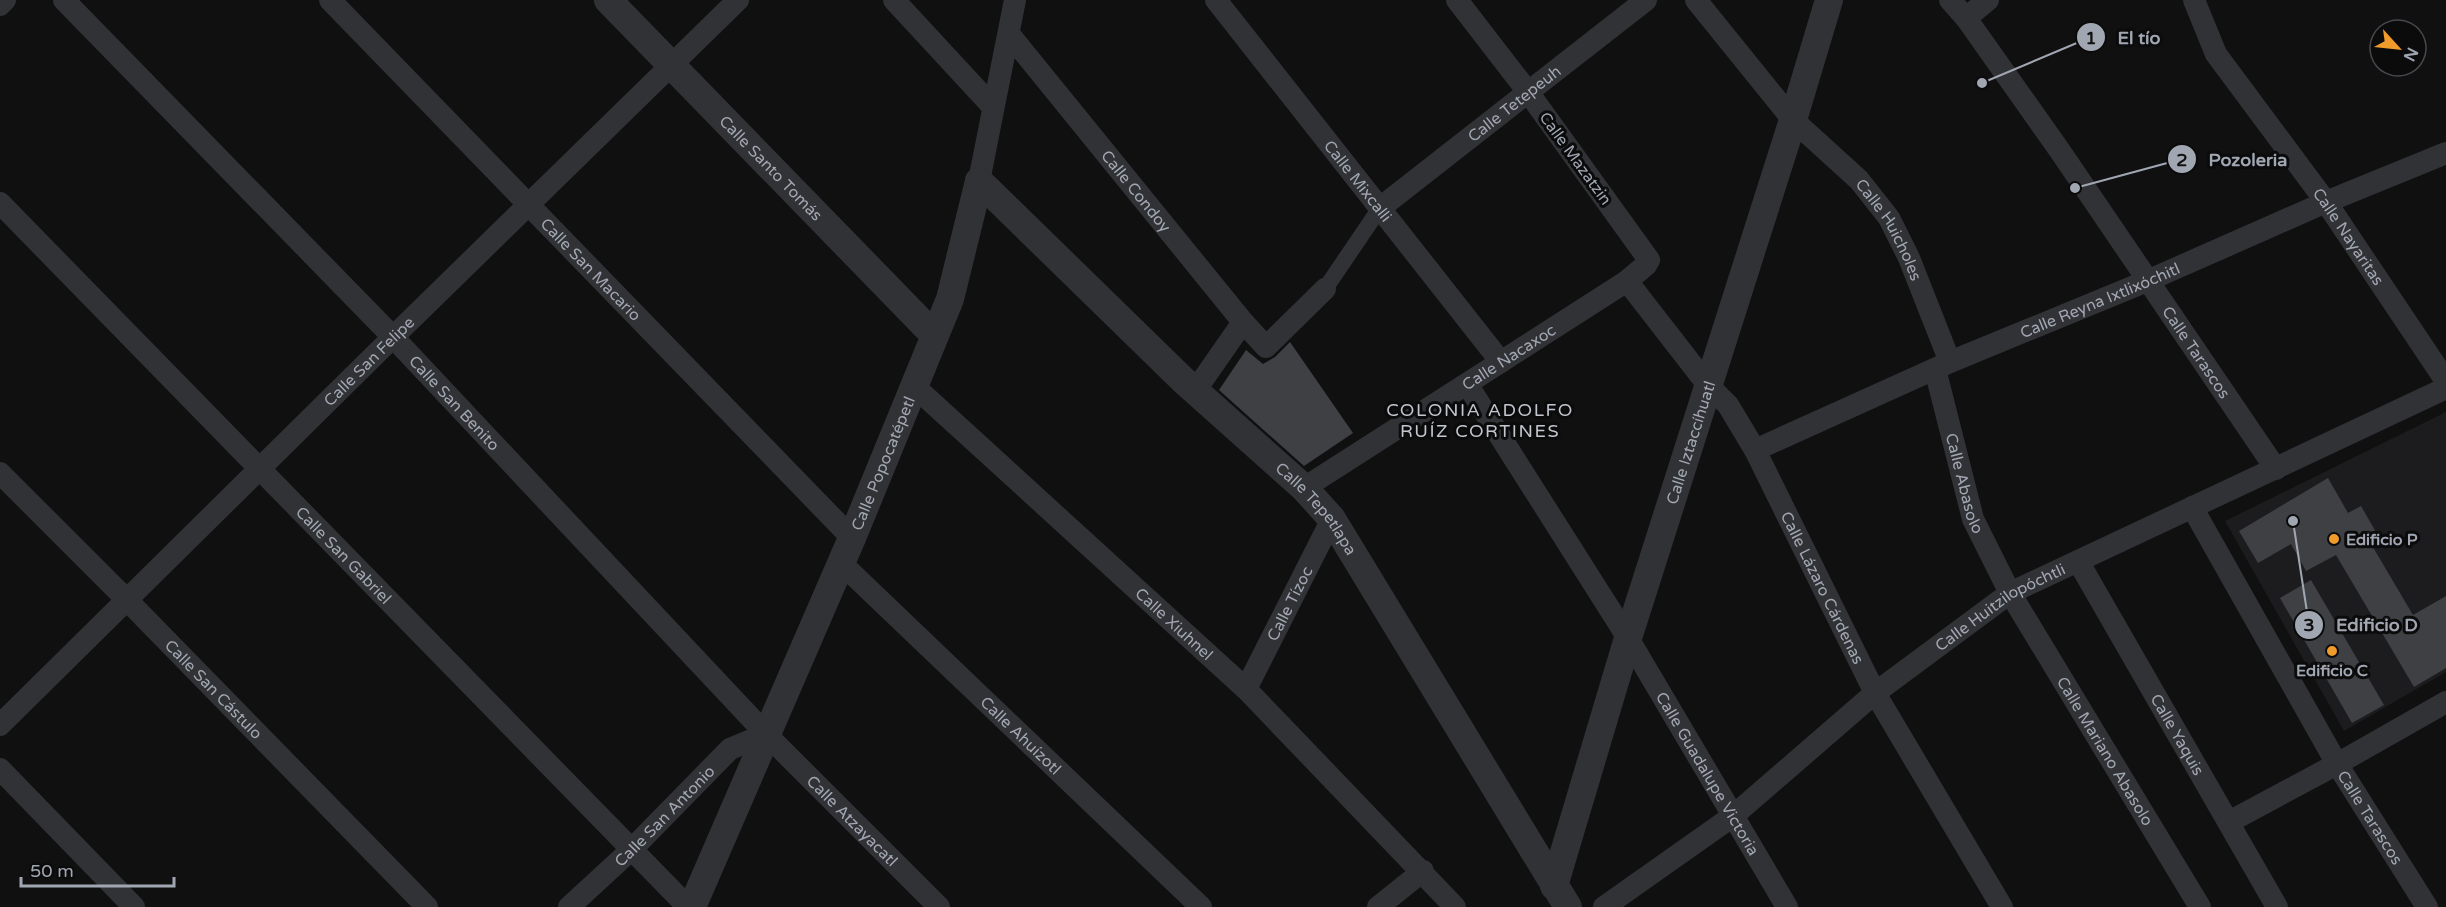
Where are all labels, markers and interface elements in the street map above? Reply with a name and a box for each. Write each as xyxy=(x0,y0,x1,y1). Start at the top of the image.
north arrow xyxy=(2368,18,2428,78)
callout: El tío xyxy=(2076,19,2173,55)
text: 1 xyxy=(2085,27,2097,49)
text: El tío xyxy=(2118,27,2161,49)
text: N xyxy=(2399,44,2422,65)
street label: Calle Tetepeuh xyxy=(1464,61,1565,147)
street label: Calle Mazatzin xyxy=(1535,108,1616,209)
street label: Calle Santo Tomás xyxy=(715,111,826,225)
street label: Calle Mixcalli xyxy=(1319,136,1396,226)
callout: Pozoleria xyxy=(2167,141,2300,177)
street label: Calle Condoy xyxy=(1096,146,1175,237)
text: 2 xyxy=(2176,149,2188,171)
text: Pozoleria xyxy=(2209,149,2287,171)
street label: Calle Huicholes xyxy=(1851,175,1926,284)
street label: Calle Nayaritas xyxy=(2308,184,2388,290)
street label: Calle San Macario xyxy=(536,214,645,326)
street label: Calle Reyna Ixtlixóchitl xyxy=(2017,259,2183,343)
street label: Calle Tarascos xyxy=(2157,303,2234,403)
street label: Calle San Felipe xyxy=(320,313,419,411)
street label: Calle Nacaxoc xyxy=(1459,320,1560,395)
street label: Calle San Benito xyxy=(404,351,504,455)
street label: Calle Iztaccíhuatl xyxy=(1662,379,1720,507)
street label: Calle Popocatépetl xyxy=(847,394,920,534)
district label: COLONIA ADOLFO RUÍZ CORTINES xyxy=(1386,399,1574,442)
street label: Calle Abasolo xyxy=(1941,431,1988,537)
street label: Calle Tepetlapa xyxy=(1271,458,1361,559)
street label: Calle San Gabriel xyxy=(291,503,395,609)
street label: Calle Lázaro Cárdenas xyxy=(1776,508,1868,668)
place label: Edificio P xyxy=(2346,530,2418,550)
marker: Edificio P xyxy=(2327,532,2341,546)
street label: Calle Huitzilopóchtli xyxy=(1931,559,2069,656)
street label: Calle Tízoc xyxy=(1263,563,1317,645)
street label: Calle Xiuhnel xyxy=(1131,584,1217,665)
callout: Edificio D xyxy=(2294,607,2430,643)
text: 3 xyxy=(2303,614,2315,636)
text: Edificio D xyxy=(2336,614,2418,636)
street label: Calle San Cástulo xyxy=(160,636,266,744)
marker: Edificio C xyxy=(2325,644,2339,658)
place label: Edificio C xyxy=(2296,661,2368,681)
street label: Calle Mariano Abasolo xyxy=(2052,673,2157,830)
street label: Calle Guadalupe Victoria xyxy=(1651,688,1763,859)
street label: Calle Yaquis xyxy=(2146,691,2208,779)
street label: Calle Ahuízotl xyxy=(976,692,1065,779)
street label: Calle San Antonio xyxy=(610,761,719,871)
street label: Calle Tarascos xyxy=(2333,767,2407,869)
street label: Calle Atzayacatl xyxy=(802,771,902,871)
scale bar xyxy=(21,850,174,888)
text: 50 m xyxy=(30,860,74,882)

